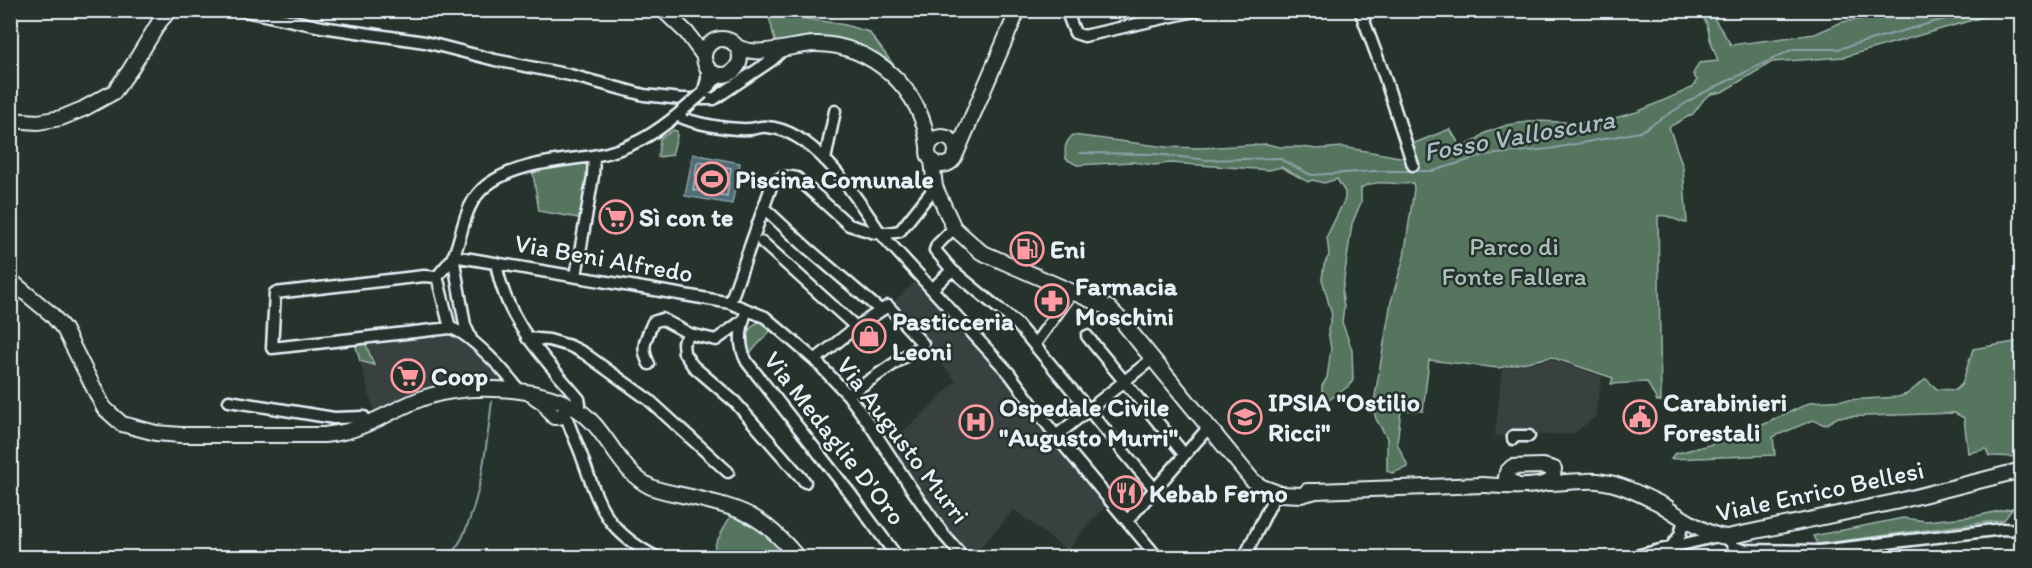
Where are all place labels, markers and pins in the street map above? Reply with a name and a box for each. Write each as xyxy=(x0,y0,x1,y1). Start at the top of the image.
sports icon: Piscina Comunale xyxy=(694,161,730,197)
place label: Piscina Comunale xyxy=(735,163,934,195)
supermarket icon: Sì con te xyxy=(598,199,634,235)
place label: Sì con te xyxy=(639,201,733,233)
fuel station icon: Eni xyxy=(1009,231,1045,267)
place label: Eni xyxy=(1050,233,1086,265)
place label: Farmacia Moschini xyxy=(1075,270,1178,332)
pharmacy icon: Farmacia Moschini xyxy=(1034,283,1070,319)
place label: Pasticceria Leoni xyxy=(892,305,1014,367)
shop icon: Pasticceria Leoni xyxy=(851,318,887,354)
supermarket icon: Coop xyxy=(390,358,426,394)
place label: Coop xyxy=(431,360,488,392)
place label: IPSIA "Ostilio Ricci" xyxy=(1268,386,1420,448)
place label: Carabinieri Forestali xyxy=(1663,386,1787,448)
place label: Ospedale Civile "Augusto Murri" xyxy=(999,391,1178,453)
school or university icon: IPSIA "Ostilio Ricci" xyxy=(1227,399,1263,435)
public building icon: Carabinieri Forestali xyxy=(1622,399,1658,435)
hospital icon: Ospedale Civile "Augusto Murri" xyxy=(958,404,994,440)
restaurant icon: Kebab Ferno xyxy=(1108,475,1144,511)
place label: Kebab Ferno xyxy=(1149,477,1288,509)

